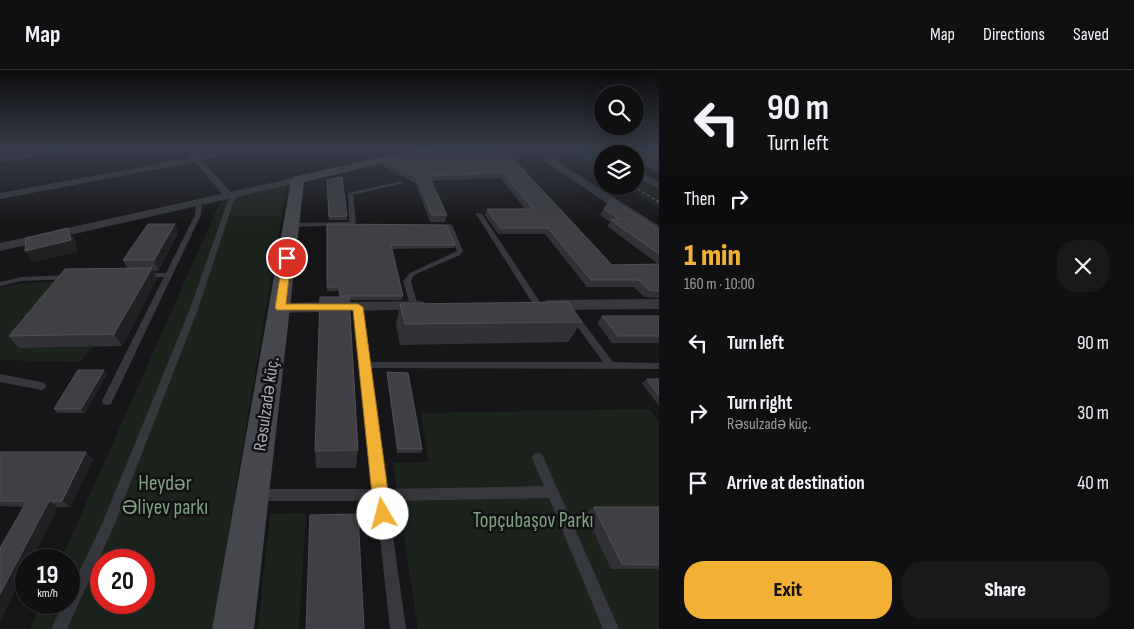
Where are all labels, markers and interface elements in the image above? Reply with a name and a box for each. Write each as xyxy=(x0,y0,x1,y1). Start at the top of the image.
text: Map xyxy=(25,20,60,49)
text: Map xyxy=(930,24,955,45)
text: Directions xyxy=(983,24,1045,45)
text: Saved xyxy=(1073,24,1109,45)
map controls xyxy=(594,85,644,195)
button: search xyxy=(594,85,644,135)
text: 90 m xyxy=(767,87,829,130)
icon: left xyxy=(684,90,749,155)
text: Turn left xyxy=(767,130,829,157)
button: layers xyxy=(594,145,644,195)
icon: right xyxy=(725,185,753,213)
text: Then xyxy=(684,188,715,211)
pin xyxy=(266,237,308,279)
text: 1 min xyxy=(684,238,741,274)
button: close xyxy=(1057,240,1109,292)
icon: arrive xyxy=(273,244,301,272)
text: 160 m · 10:00 xyxy=(684,275,755,294)
icon: left xyxy=(684,329,712,357)
text: Turn left xyxy=(727,332,784,355)
text: 90 m xyxy=(1077,332,1109,355)
street label: Rəsulzadə küç. xyxy=(249,356,283,452)
text: Turn right xyxy=(727,392,792,415)
icon: right xyxy=(684,399,712,427)
text: 30 m xyxy=(1077,402,1109,425)
text: Rəsulzadə küç. xyxy=(727,415,811,434)
icon: arrive xyxy=(684,469,712,497)
park label: Heydər Əliyev parkı xyxy=(122,471,208,520)
text: Arrive at destination xyxy=(727,472,865,495)
text: 40 m xyxy=(1077,472,1109,495)
position arrow xyxy=(356,487,408,539)
park label: Topçubaşov Parkı xyxy=(473,508,593,533)
speed limit sign: 20 xyxy=(90,549,155,614)
text: 19 xyxy=(37,560,58,591)
button: Exit xyxy=(684,561,892,619)
button: Share xyxy=(902,561,1109,619)
text: km/h xyxy=(37,586,58,601)

